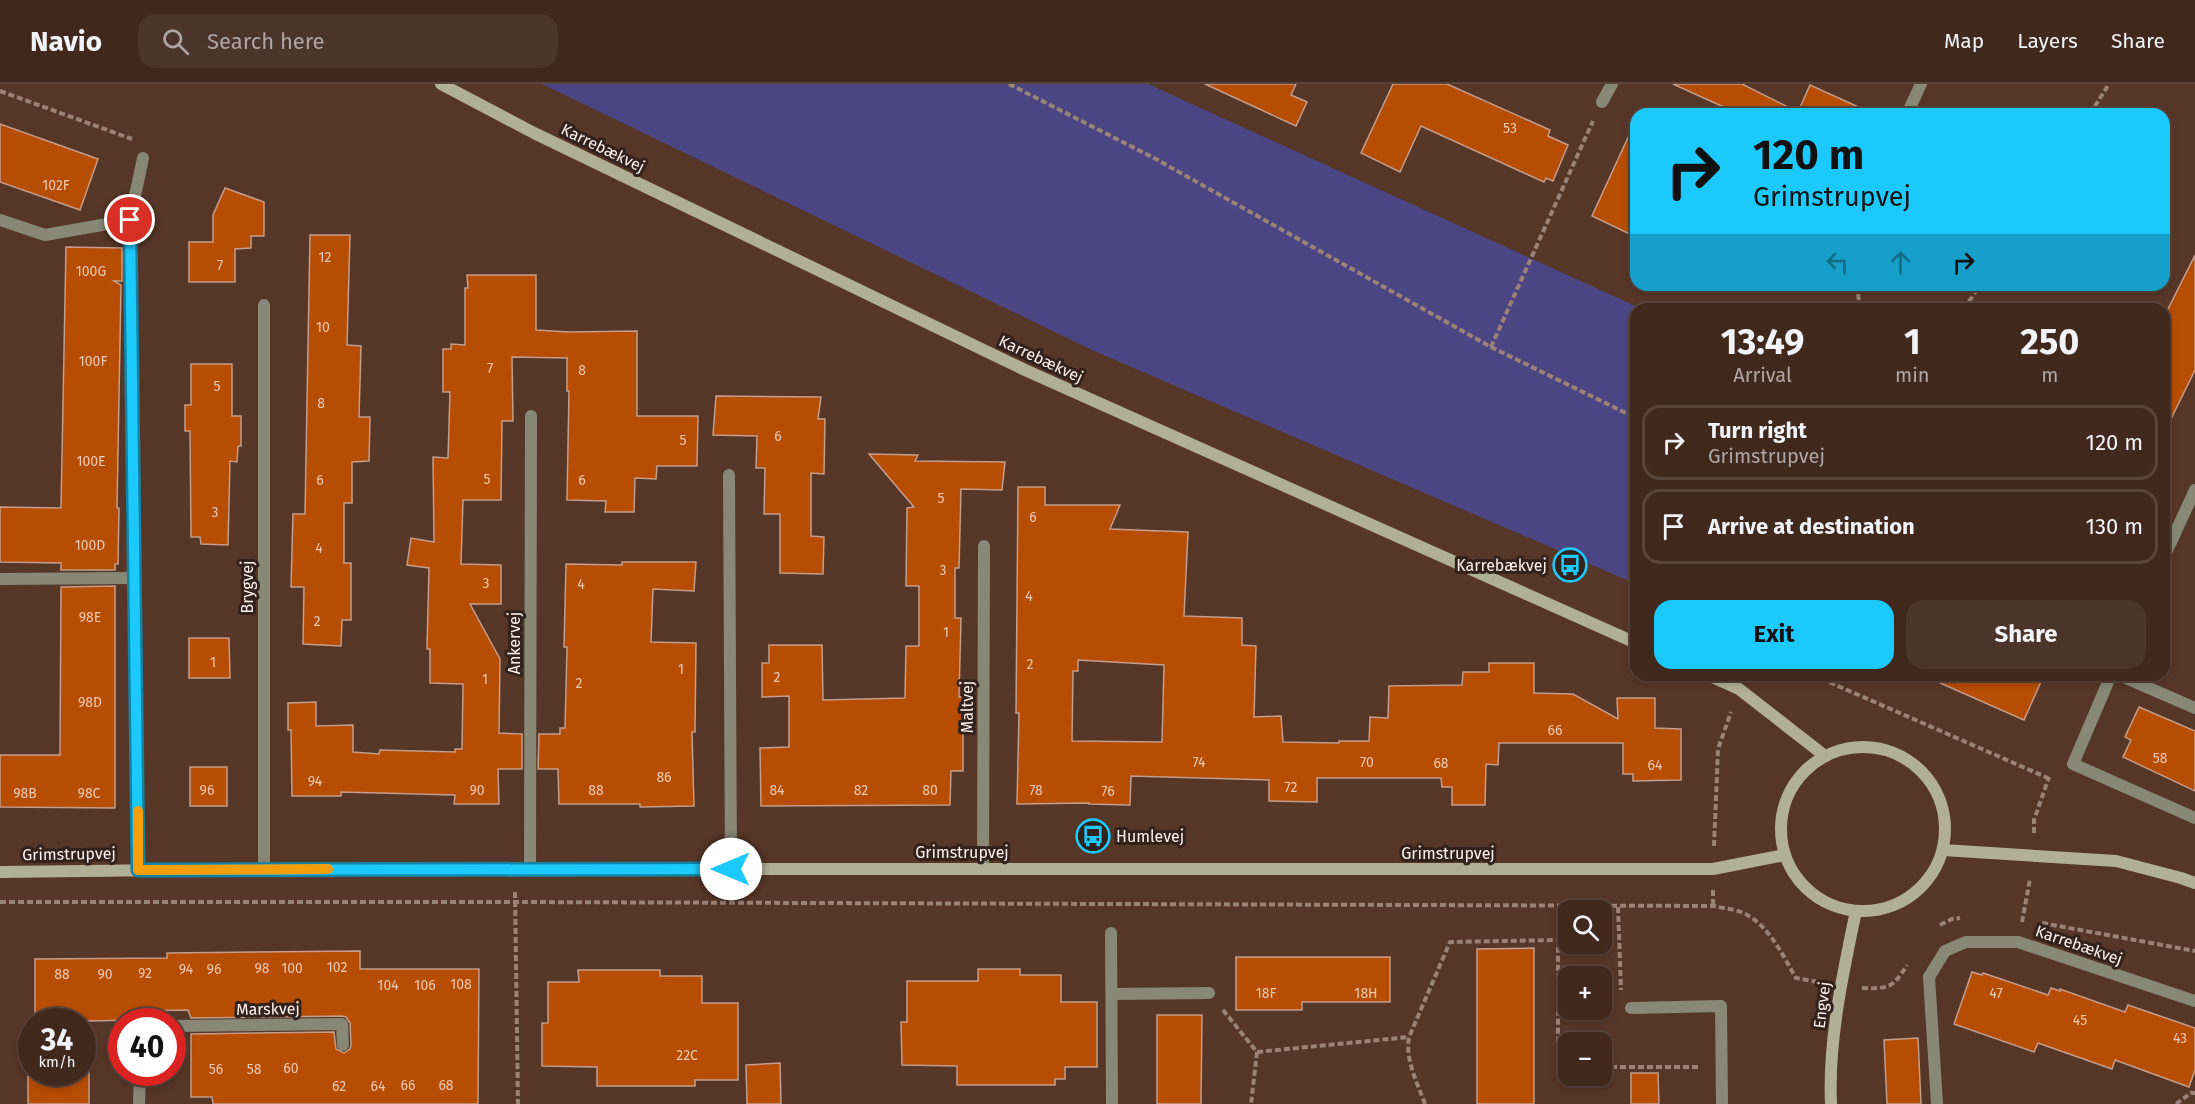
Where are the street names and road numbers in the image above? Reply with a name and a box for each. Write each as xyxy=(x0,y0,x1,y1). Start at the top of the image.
street label: Karrebækvej xyxy=(558,120,648,176)
street label: Karrebækvej xyxy=(996,331,1086,387)
street label: Brygvej xyxy=(238,560,257,614)
street label: Ankervej xyxy=(505,612,524,674)
street label: Maltvej xyxy=(958,681,977,733)
street label: Grimstrupvej xyxy=(915,843,1009,862)
street label: Grimstrupvej xyxy=(22,844,116,864)
street label: Grimstrupvej xyxy=(1401,844,1495,863)
street label: Karrebækvej xyxy=(2033,921,2125,969)
street label: Engvej xyxy=(1810,980,1834,1030)
street label: Marskvej xyxy=(236,999,300,1019)

